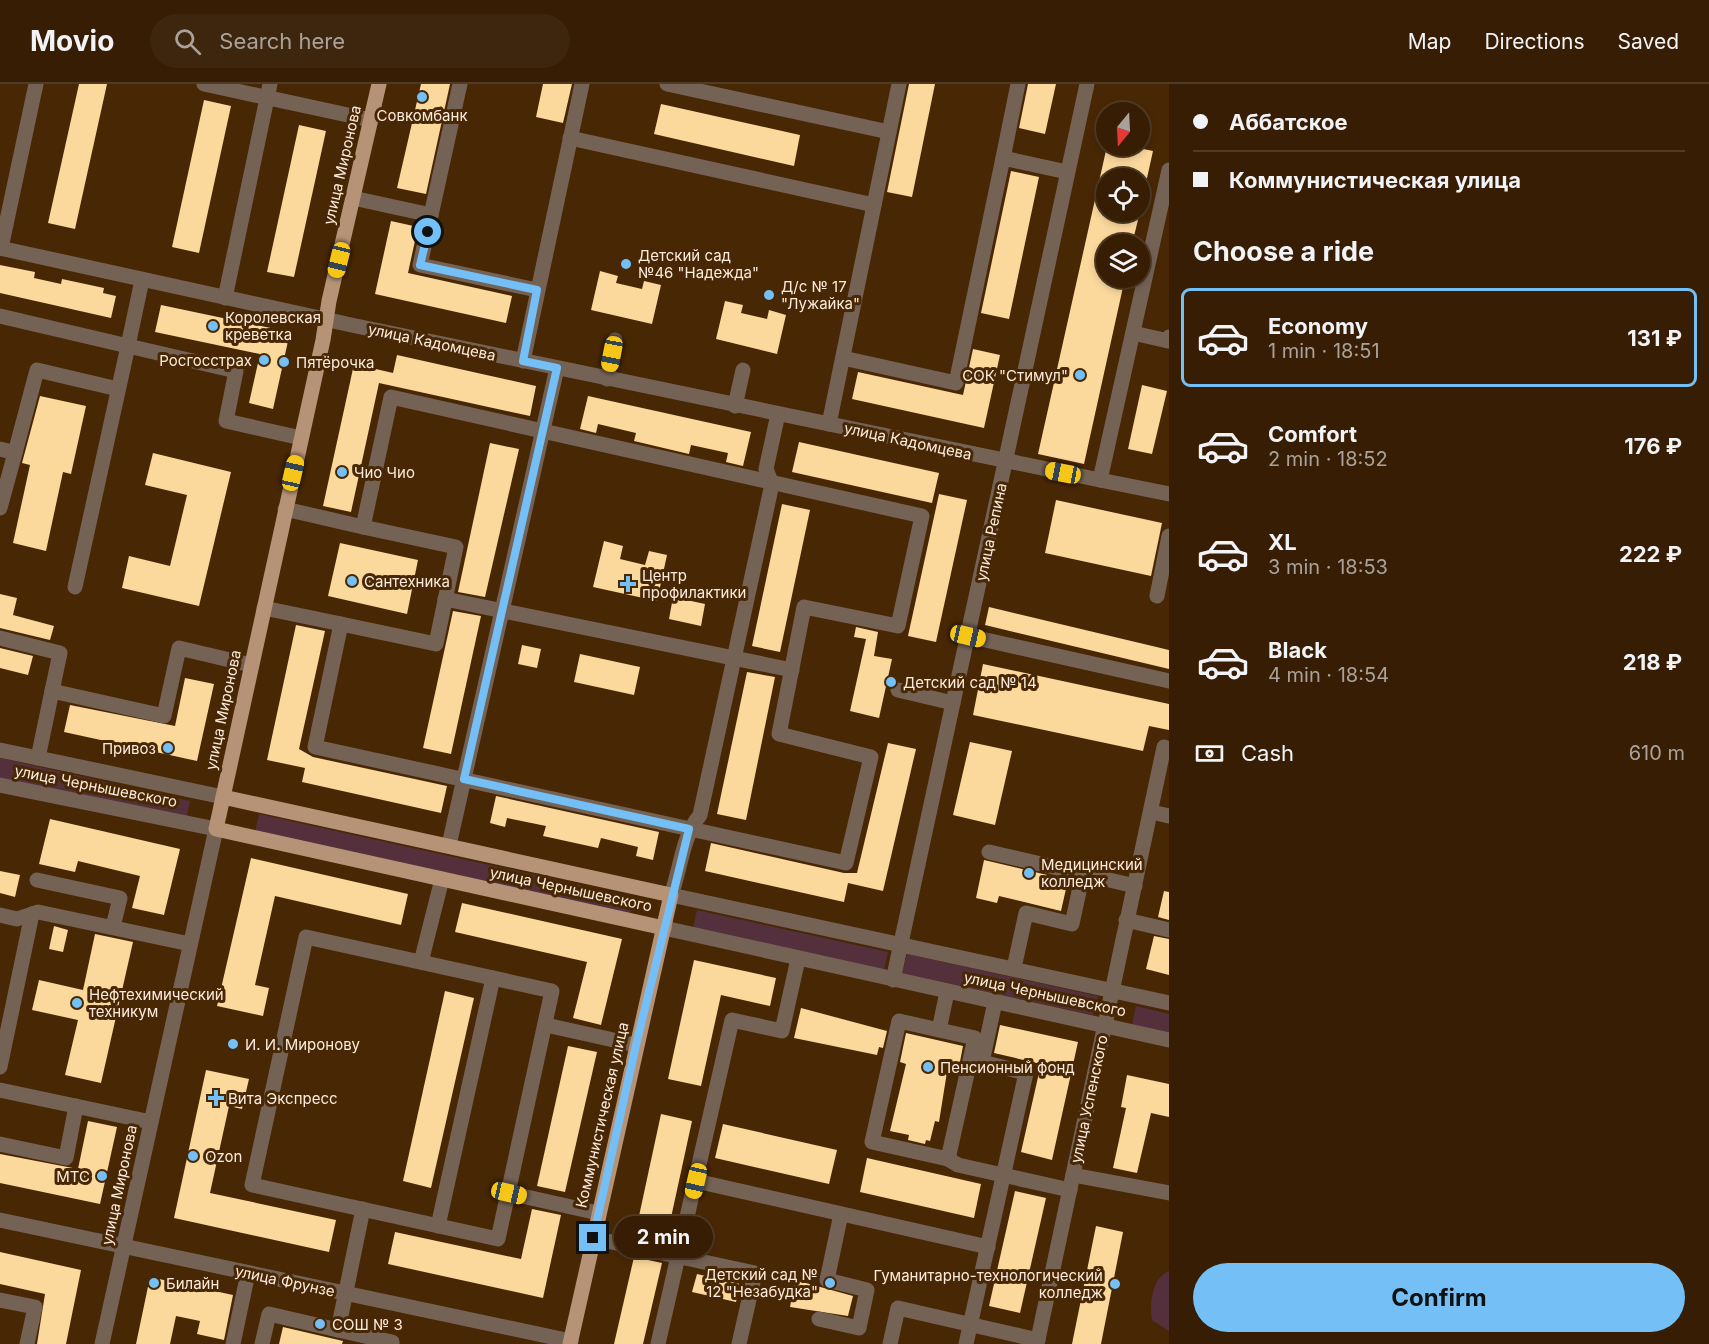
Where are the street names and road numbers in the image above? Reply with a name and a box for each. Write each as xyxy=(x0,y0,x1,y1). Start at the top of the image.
street label: улица Миронова xyxy=(319,103,365,227)
street label: улица Кадомцева xyxy=(366,319,498,365)
street label: улица Кадомцева xyxy=(842,418,974,464)
street label: улица Репина xyxy=(971,481,1011,583)
street label: улица Миронова xyxy=(201,648,245,772)
street label: улица Чернышевского xyxy=(13,761,179,811)
street label: улица Чернышевского xyxy=(488,863,654,915)
street label: улица Чернышевского xyxy=(962,968,1128,1020)
street label: Коммунистическая улица xyxy=(571,1020,633,1210)
street label: улица Успенского xyxy=(1066,1033,1112,1165)
street label: улица Миронова xyxy=(97,1123,141,1247)
street label: улица Фрунзе xyxy=(233,1261,337,1301)

